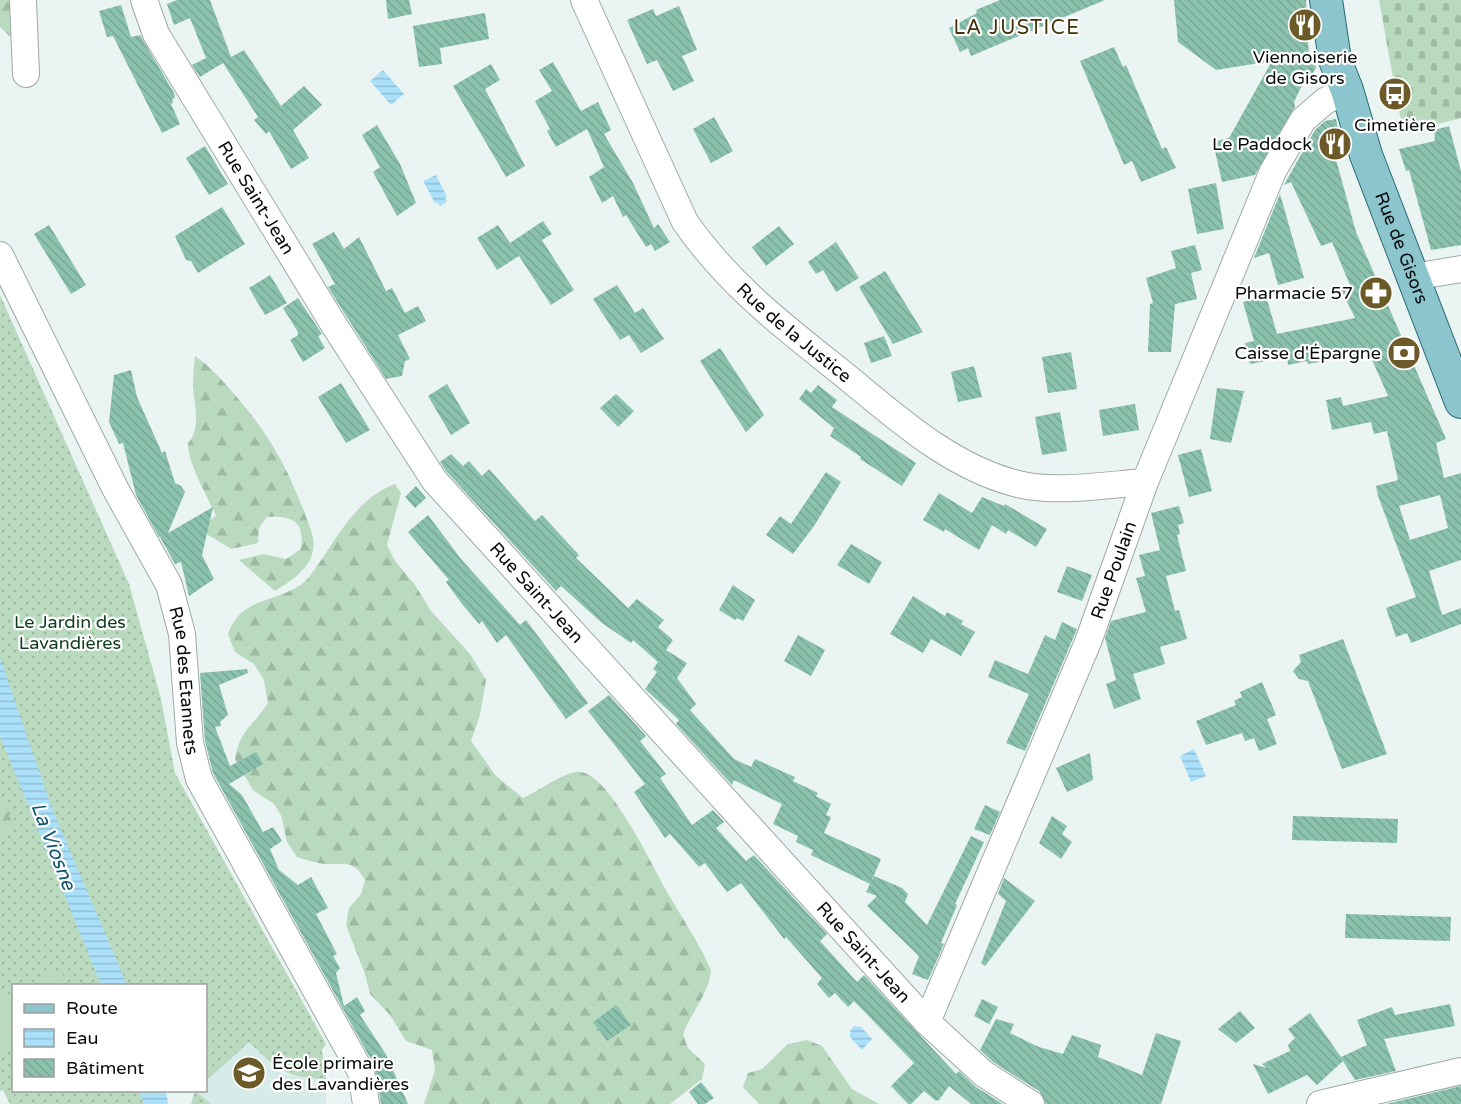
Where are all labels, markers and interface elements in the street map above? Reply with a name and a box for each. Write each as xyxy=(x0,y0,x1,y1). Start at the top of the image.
restaurant icon: Viennoiserie de Gisors xyxy=(1287,7,1323,43)
district label: LA JUSTICE xyxy=(954,16,1080,40)
place label: Viennoiserie de Gisors xyxy=(1253,46,1357,89)
bus stop icon: Cimetière xyxy=(1377,76,1413,112)
place label: Cimetière xyxy=(1354,114,1436,136)
restaurant icon: Le Paddock xyxy=(1317,126,1353,162)
place label: Le Paddock xyxy=(1212,133,1312,155)
street label: Rue Saint-Jean xyxy=(213,137,299,259)
street label: Rue de Gisors xyxy=(1370,189,1433,307)
pharmacy icon: Pharmacie 57 xyxy=(1358,275,1394,311)
street label: Rue de la Justice xyxy=(732,278,856,387)
place label: Pharmacie 57 xyxy=(1235,282,1353,304)
bank icon: Caisse d'Épargne xyxy=(1386,335,1422,371)
place label: Caisse d'Épargne xyxy=(1234,342,1381,364)
street label: Rue Poulain xyxy=(1086,518,1141,622)
street label: Rue Saint-Jean xyxy=(485,538,588,648)
street label: Rue des Etannets xyxy=(164,604,204,757)
park label: Le Jardin des Lavandières xyxy=(14,611,126,654)
water label: La Viosne xyxy=(25,799,81,895)
street label: Rue Saint-Jean xyxy=(812,897,915,1007)
legend xyxy=(12,984,207,1092)
text: Route xyxy=(66,997,118,1019)
text: Eau xyxy=(66,1027,98,1049)
place label: École primaire des Lavandières xyxy=(272,1052,409,1095)
school or university icon: École primaire des Lavandières xyxy=(231,1055,267,1091)
text: Bâtiment xyxy=(66,1057,144,1079)

